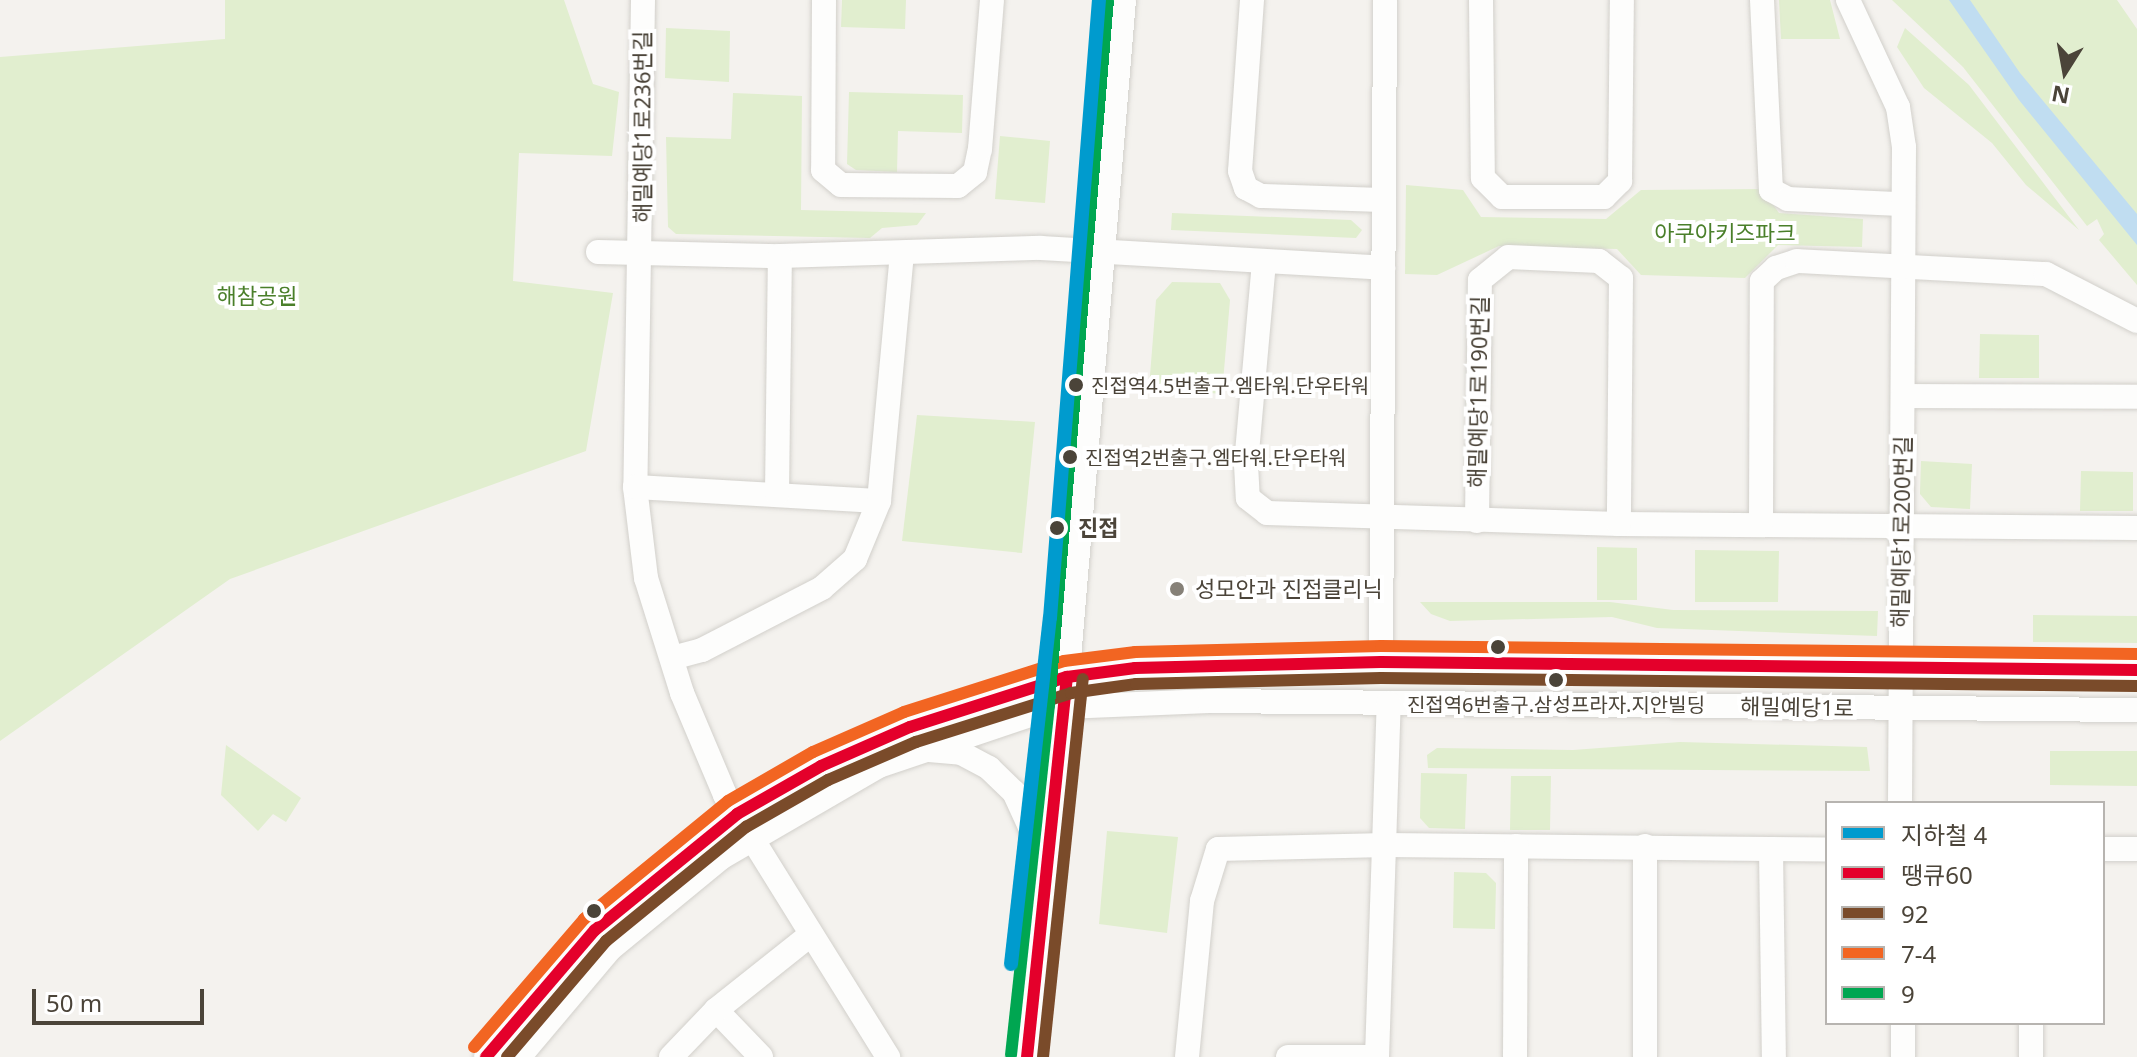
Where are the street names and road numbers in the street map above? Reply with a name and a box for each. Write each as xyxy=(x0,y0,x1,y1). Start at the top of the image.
street label: 해밀예당1로236번길 xyxy=(629,31,655,223)
street label: 해밀예당1로190번길 xyxy=(1463,296,1493,488)
street label: 해밀예당1로200번길 xyxy=(1886,436,1916,628)
street label: 해밀예당1로 xyxy=(1740,693,1854,721)

